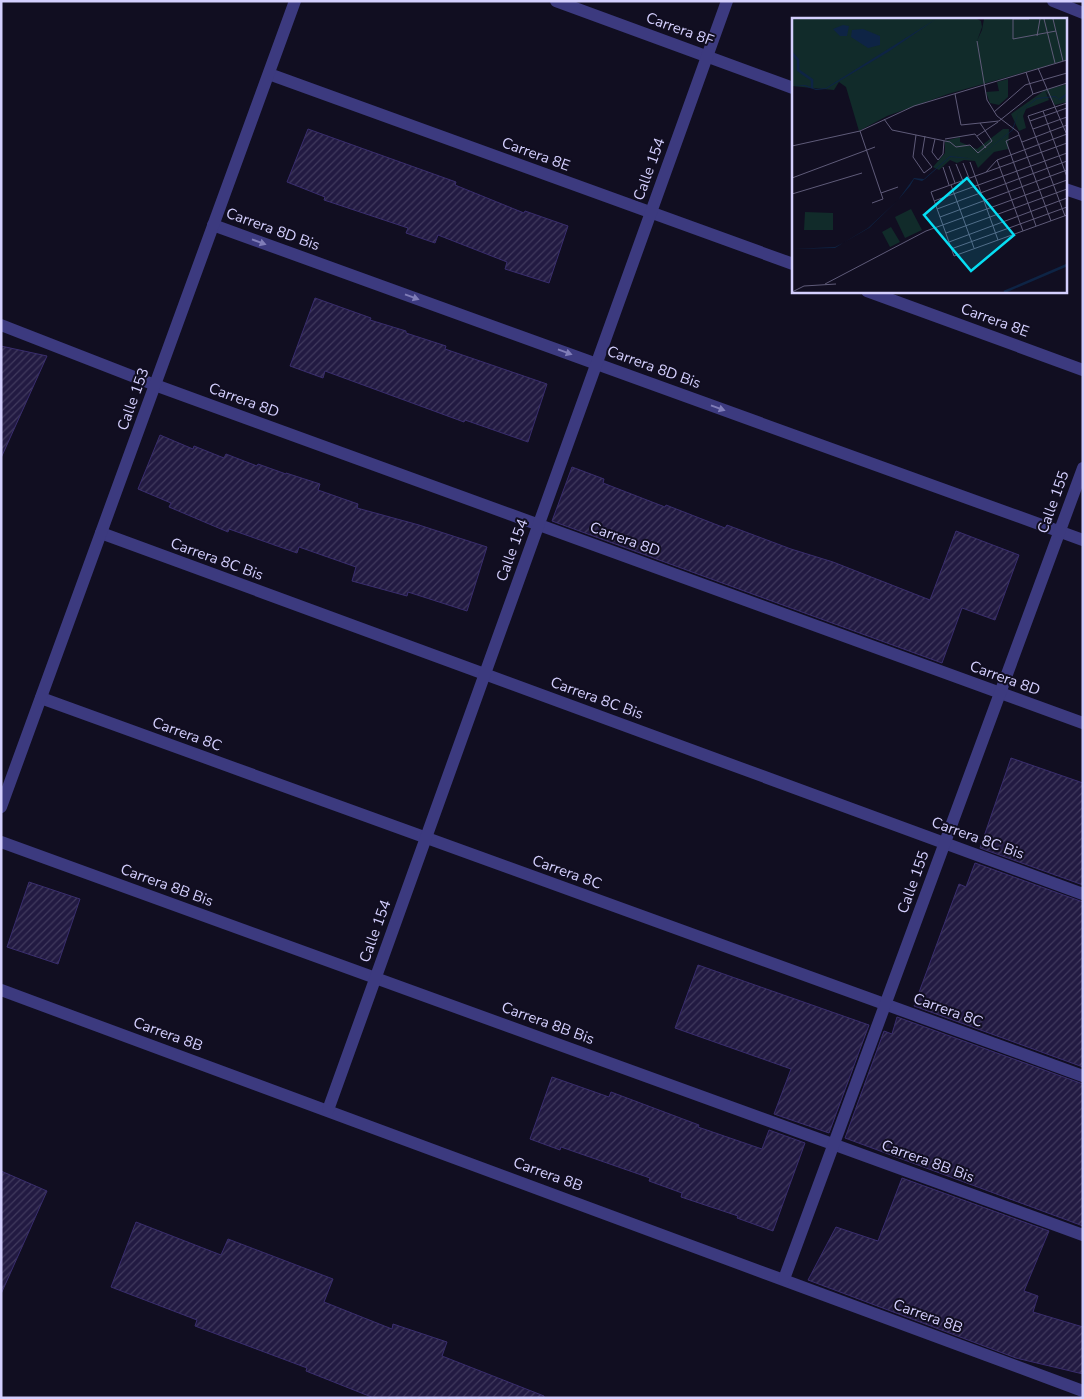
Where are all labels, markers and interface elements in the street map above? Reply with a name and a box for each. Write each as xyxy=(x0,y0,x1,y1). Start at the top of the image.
street label: Carrera 8F xyxy=(643,8,717,50)
inset map xyxy=(792,18,1066,292)
street label: Carrera 8E xyxy=(499,132,573,176)
street label: Calle 154 xyxy=(628,135,670,203)
street label: Carrera 8D Bis xyxy=(223,203,323,255)
one-way arrow xyxy=(252,239,267,246)
one-way arrow xyxy=(405,293,420,301)
street label: Carrera 8E xyxy=(958,298,1032,342)
street label: Carrera 8D Bis xyxy=(604,341,704,393)
one-way arrow xyxy=(558,348,573,356)
street label: Calle 153 xyxy=(112,365,154,433)
street label: Carrera 8D xyxy=(206,378,282,422)
one-way arrow xyxy=(710,404,725,412)
street label: Calle 155 xyxy=(1032,468,1074,536)
street label: Calle 154 xyxy=(491,516,533,584)
street label: Carrera 8D xyxy=(587,517,663,561)
street label: Carrera 8C Bis xyxy=(168,533,266,585)
street label: Carrera 8D xyxy=(967,656,1043,700)
street label: Carrera 8C Bis xyxy=(548,672,646,724)
street label: Carrera 8C xyxy=(149,712,225,756)
street label: Carrera 8C Bis xyxy=(929,812,1027,864)
street label: Calle 155 xyxy=(892,848,934,916)
street label: Carrera 8C xyxy=(529,850,605,894)
street label: Carrera 8B Bis xyxy=(118,859,216,911)
street label: Calle 154 xyxy=(354,897,396,965)
street label: Carrera 8C xyxy=(910,988,986,1032)
street label: Carrera 8B Bis xyxy=(499,997,597,1049)
street label: Carrera 8B xyxy=(130,1012,206,1056)
street label: Carrera 8B Bis xyxy=(879,1135,977,1187)
street label: Carrera 8B xyxy=(510,1152,586,1196)
street label: Carrera 8B xyxy=(890,1294,966,1338)

